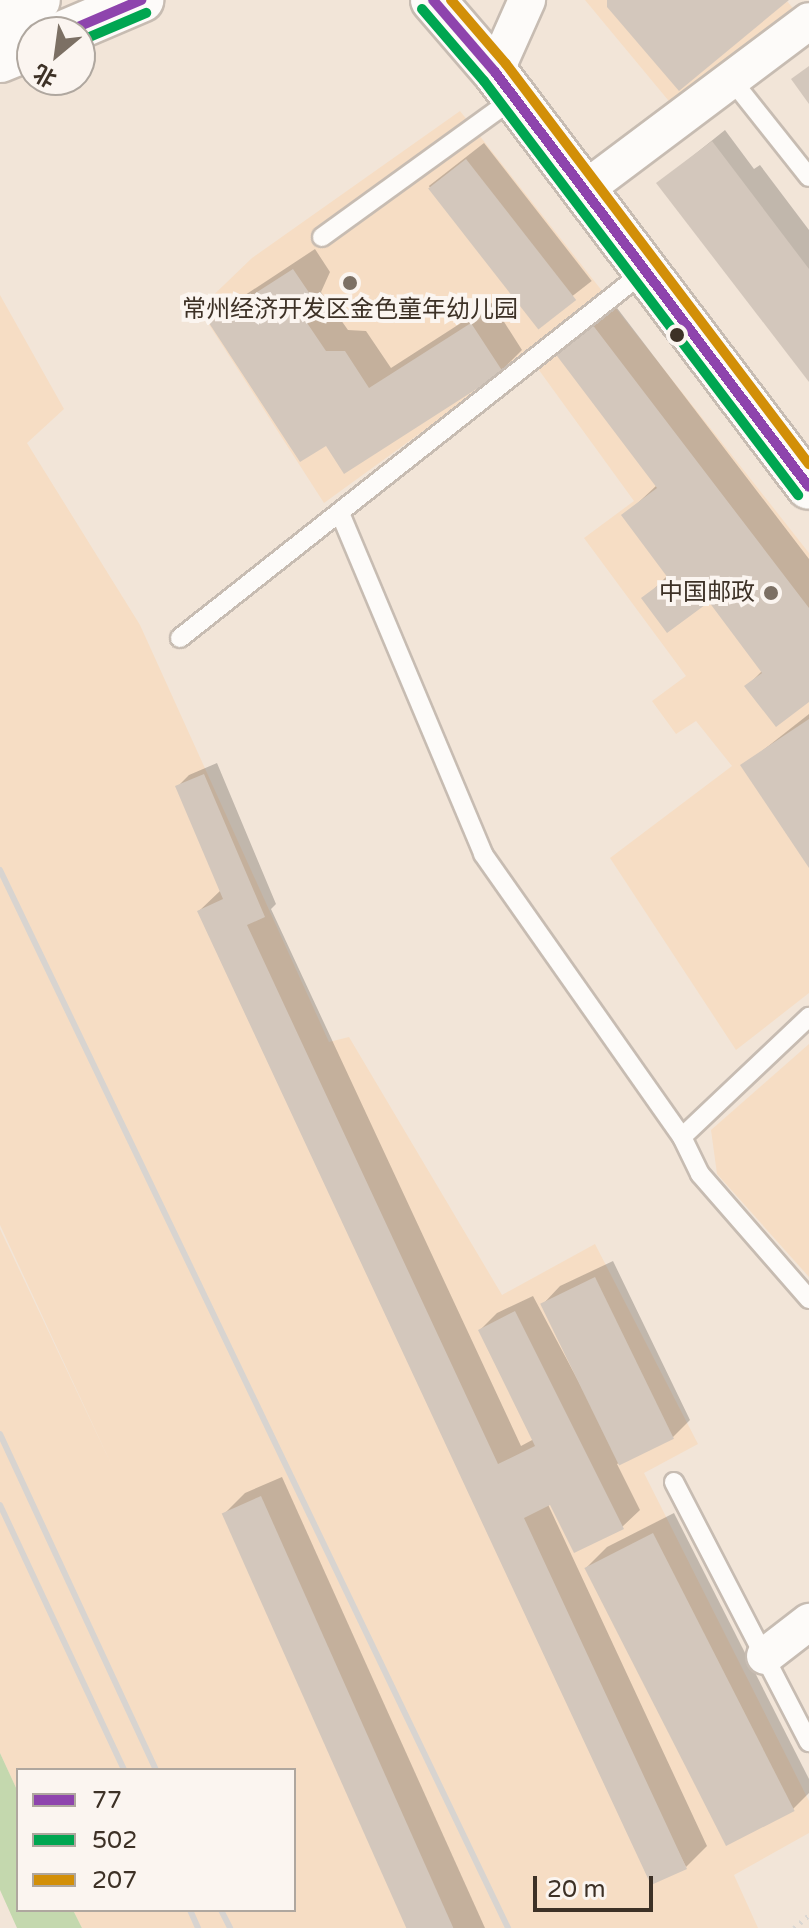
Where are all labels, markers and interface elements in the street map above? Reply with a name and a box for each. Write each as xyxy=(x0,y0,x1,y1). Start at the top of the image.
north arrow xyxy=(16,16,96,96)
text: 北 xyxy=(29,59,61,92)
marker: 常州经济开发区金色童年幼儿园 xyxy=(341,274,359,292)
place label: 常州经济开发区金色童年幼儿园 xyxy=(182,296,518,324)
unlabelled marker xyxy=(669,327,685,343)
place label: 中国邮政 xyxy=(659,579,755,607)
marker: 中国邮政 xyxy=(762,584,780,602)
legend xyxy=(16,1768,296,1912)
text: 77 xyxy=(92,1786,122,1815)
text: 502 xyxy=(92,1826,137,1855)
scale bar xyxy=(537,1860,657,1910)
text: 207 xyxy=(92,1866,137,1895)
text: 20 m xyxy=(547,1875,605,1904)

